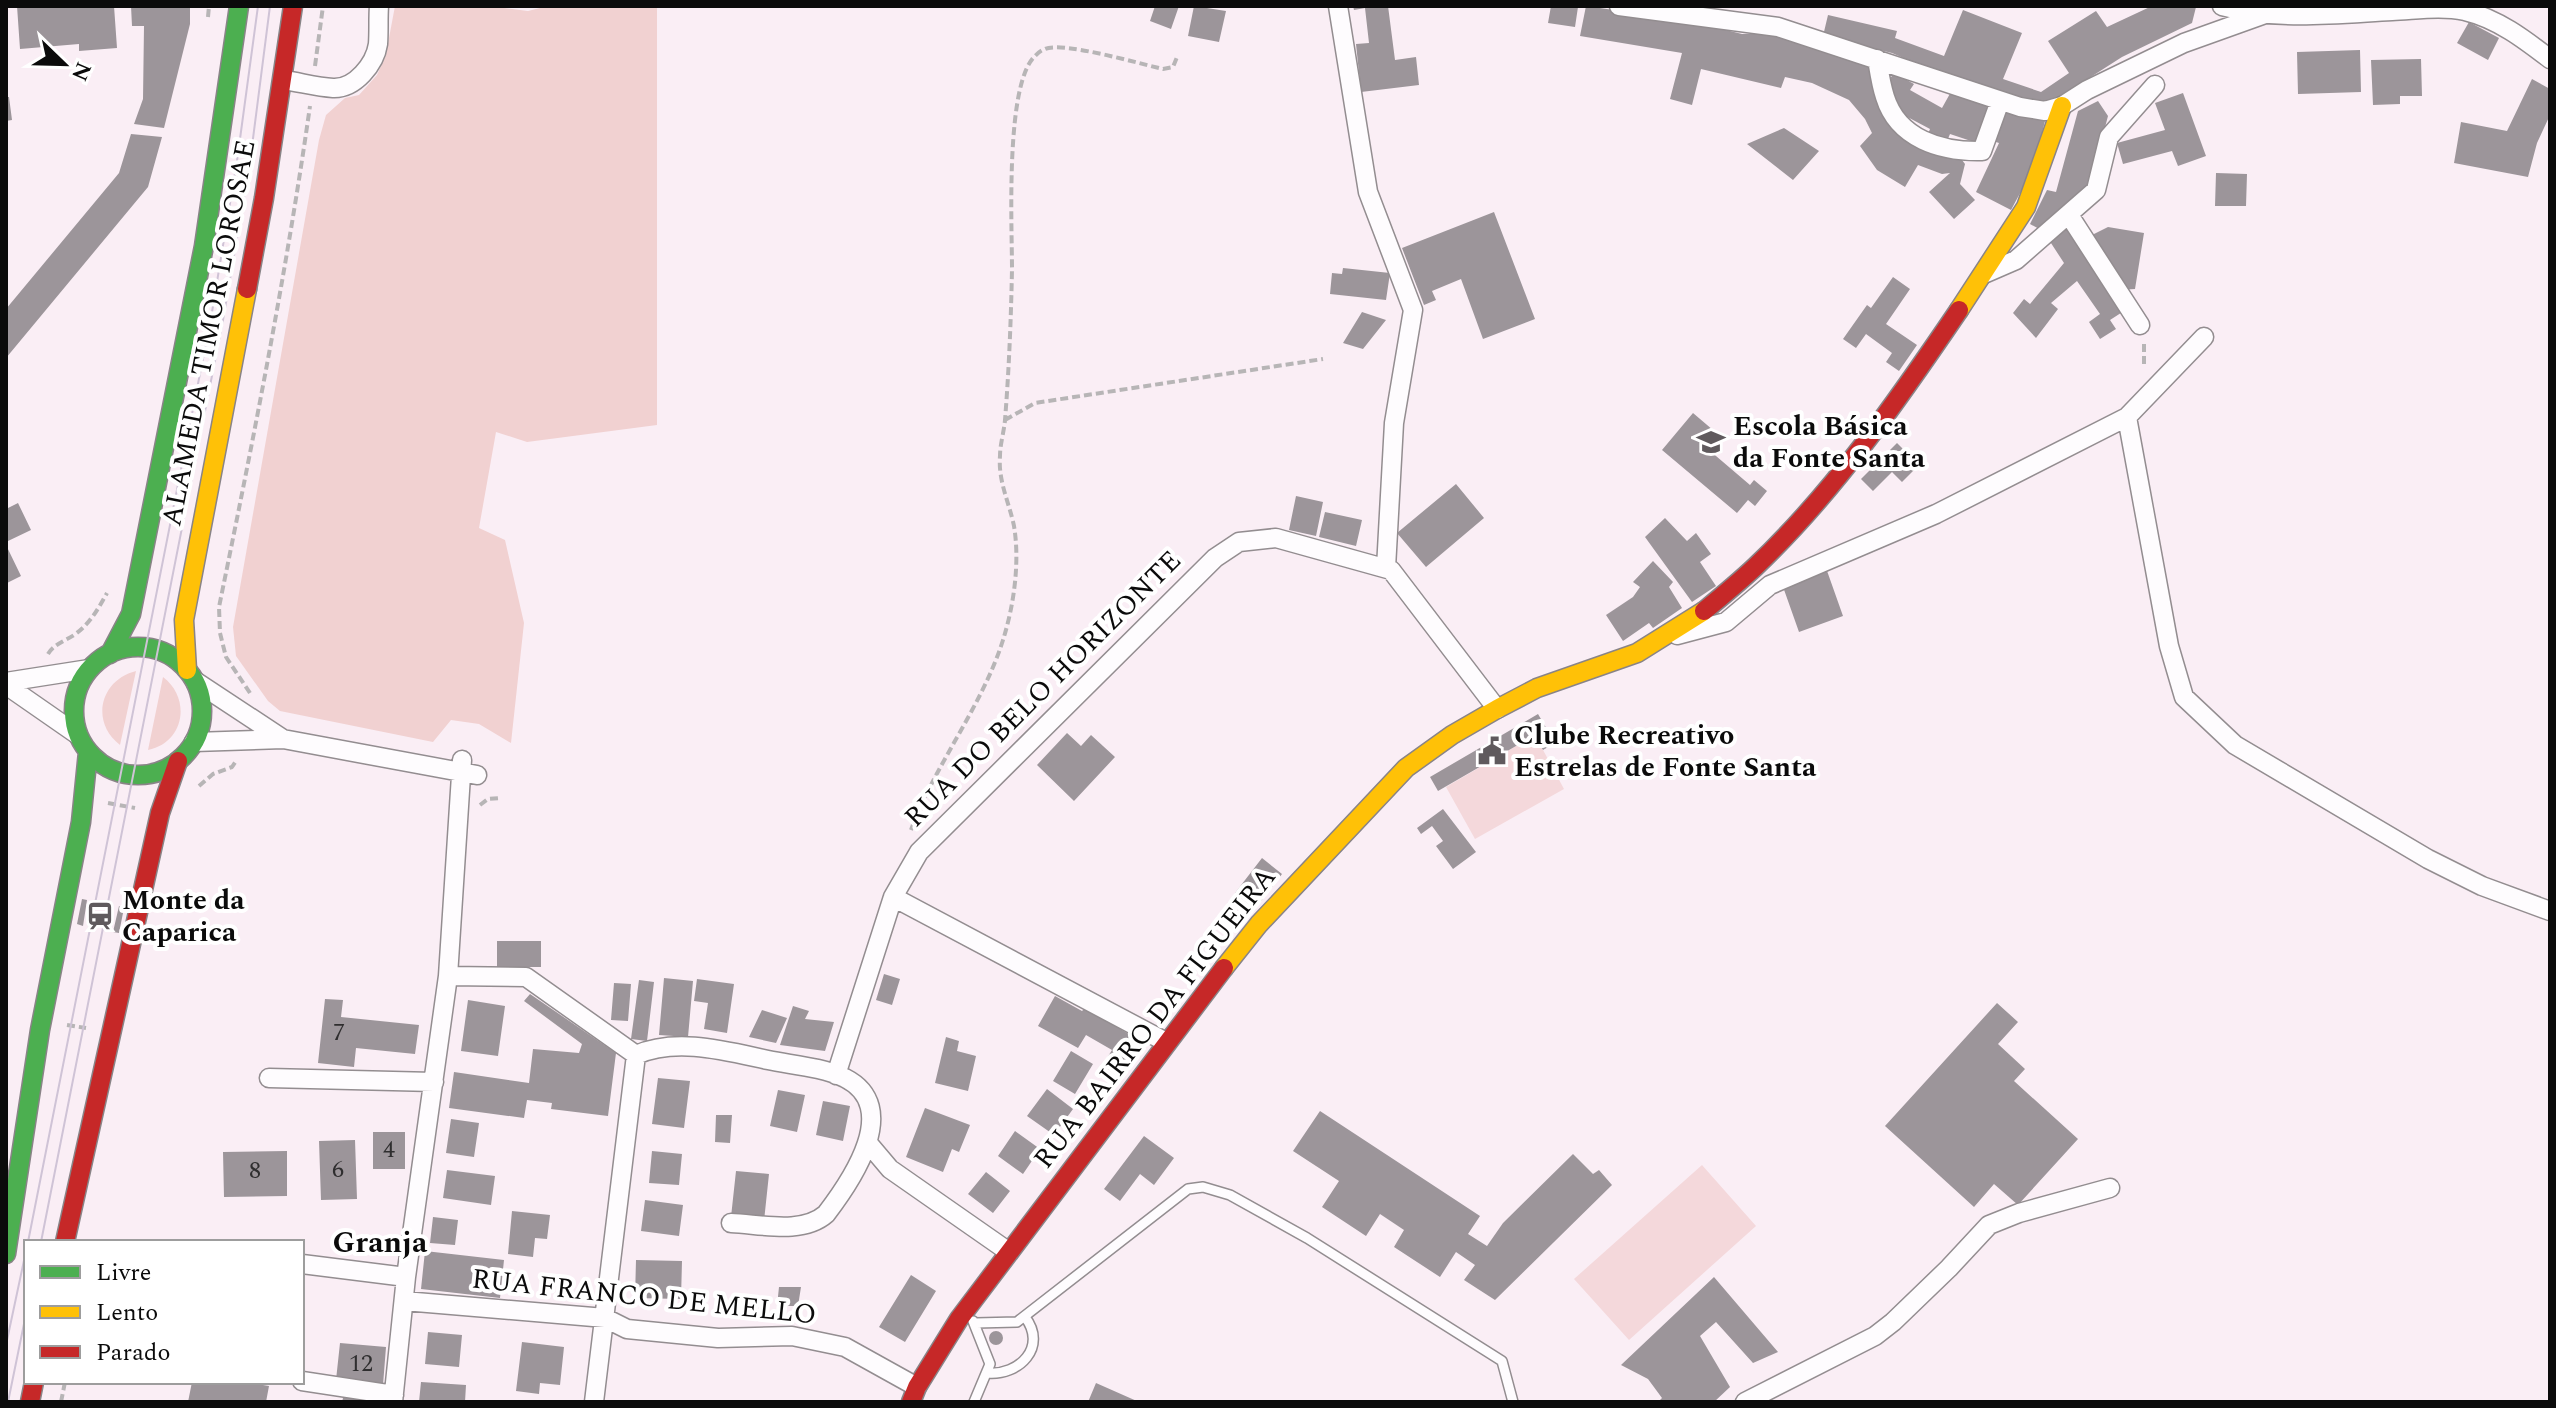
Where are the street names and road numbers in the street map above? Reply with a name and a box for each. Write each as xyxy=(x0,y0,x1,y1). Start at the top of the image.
street label: ALAMEDA TIMOR LOROSAE xyxy=(150,136,268,530)
street label: RUA DO BELO HORIZONTE xyxy=(894,540,1192,838)
street label: RUA BAIRRO DA FIGUEIRA xyxy=(1023,858,1287,1178)
street label: RUA FRANCO DE MELLO xyxy=(470,1258,818,1336)

